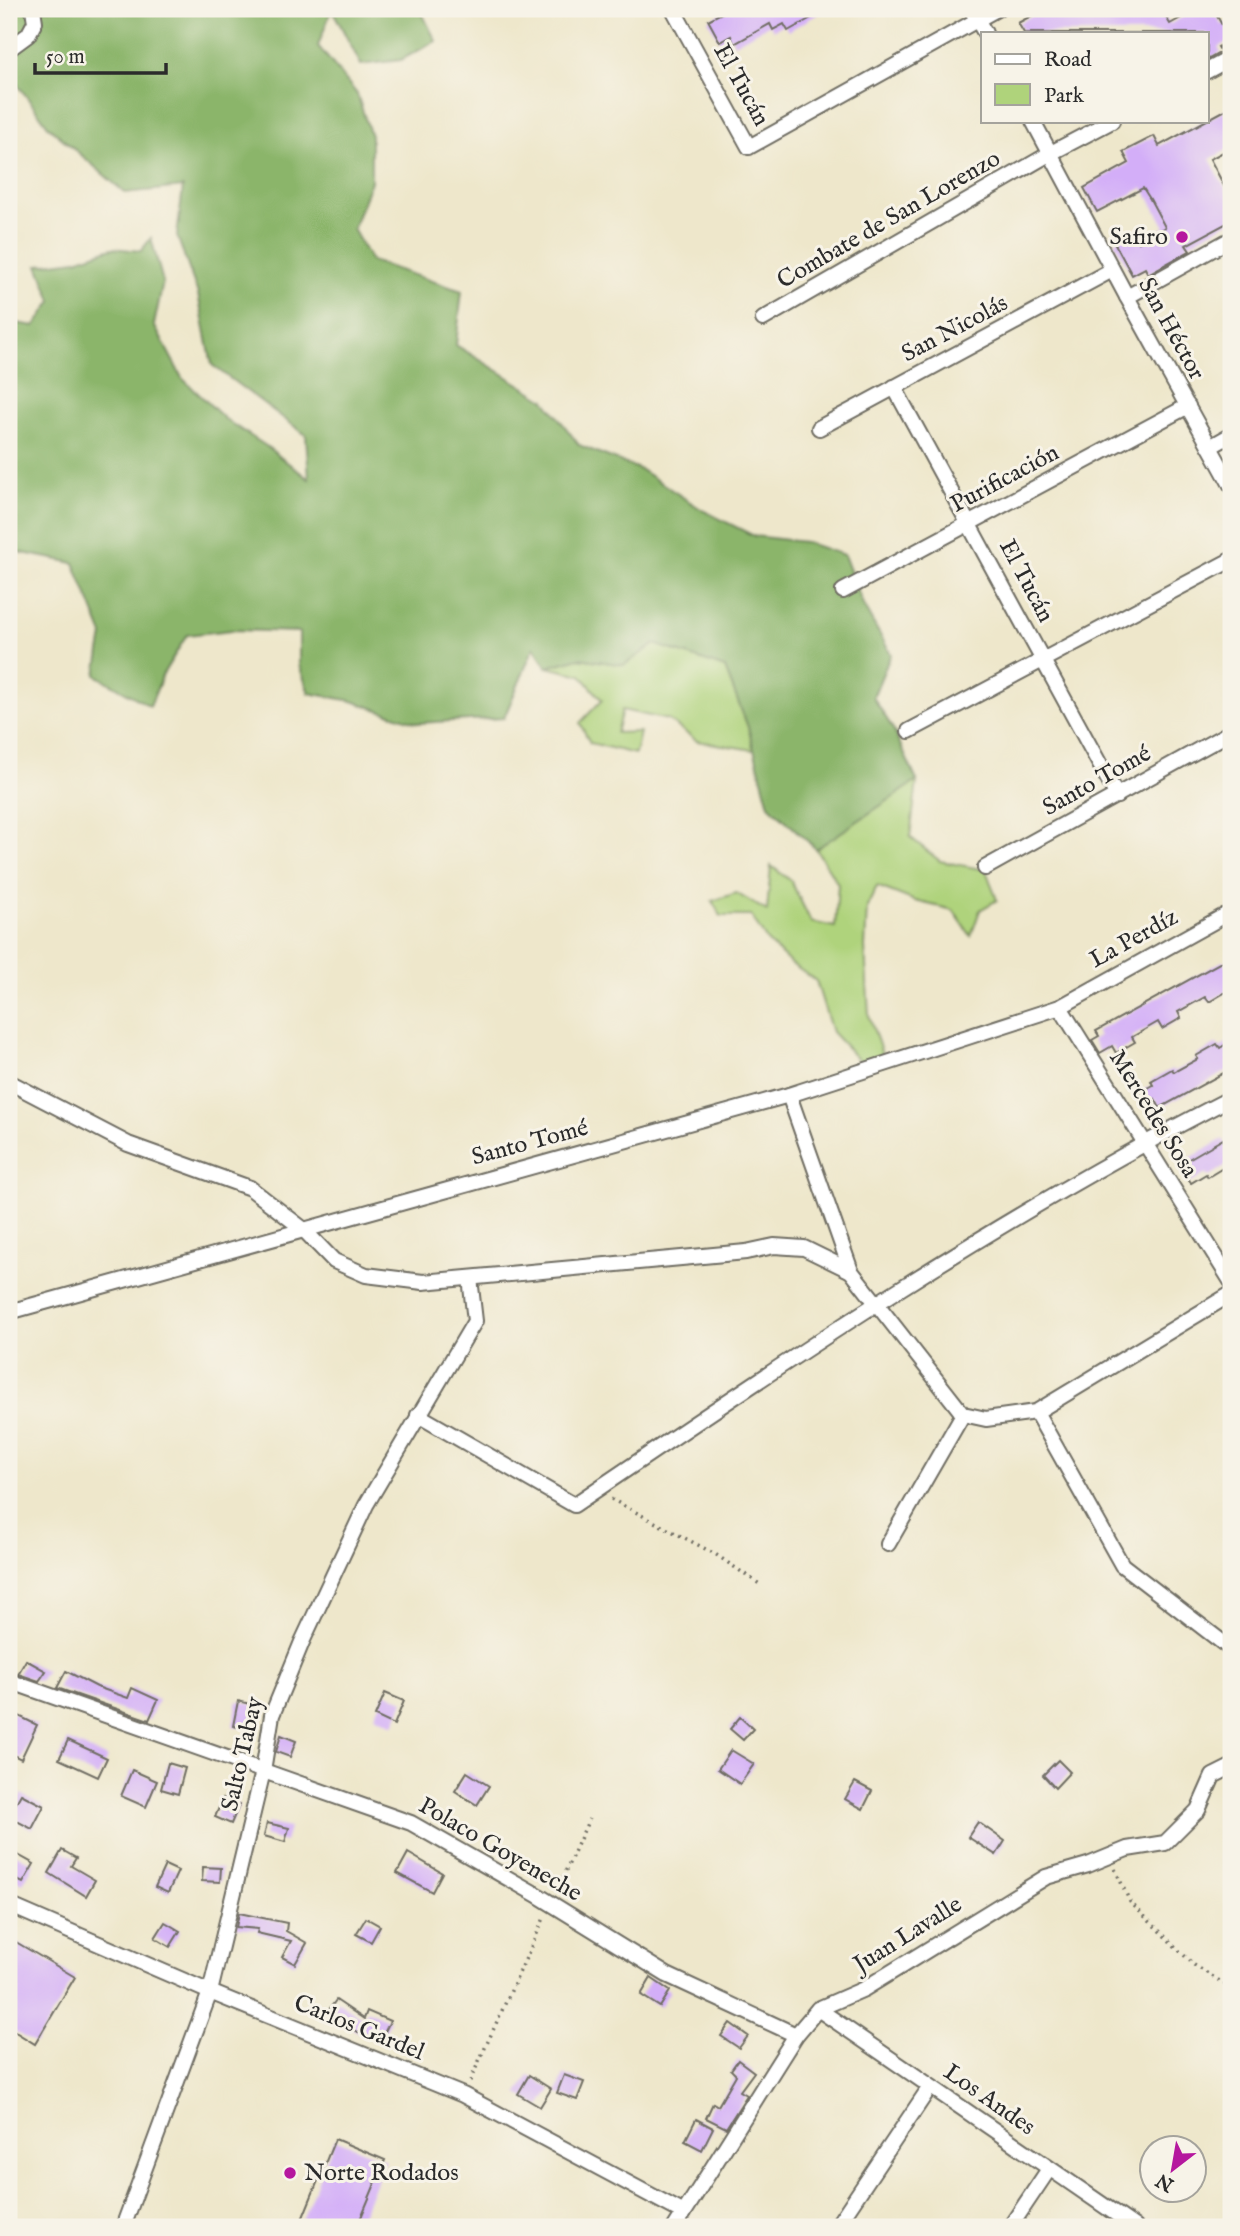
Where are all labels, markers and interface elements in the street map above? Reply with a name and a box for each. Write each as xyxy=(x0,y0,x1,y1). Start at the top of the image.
scale bar xyxy=(35,32,166,76)
legend xyxy=(981,32,1208,122)
street label: El Tucán xyxy=(706,38,776,132)
text: 50 m xyxy=(46,44,85,71)
text: Road xyxy=(1044,47,1092,74)
text: Park xyxy=(1044,83,1085,110)
street label: Combate de San Lorenzo xyxy=(772,143,1006,297)
place label: Safiro xyxy=(1110,222,1168,253)
marker: Safiro xyxy=(1174,229,1190,245)
street label: San Héctor xyxy=(1130,272,1212,386)
street label: San Nicolás xyxy=(896,288,1014,370)
street label: Purificación xyxy=(945,437,1065,520)
street label: El Tucán xyxy=(991,534,1061,628)
street label: Santo Tomé xyxy=(1037,738,1157,824)
street label: La Perdíz xyxy=(1084,902,1184,976)
street label: Mercedes Sosa xyxy=(1101,1044,1205,1184)
street label: Santo Tomé xyxy=(468,1113,592,1173)
street label: Salto Tabay xyxy=(215,1694,271,1814)
street label: Polaco Goyeneche xyxy=(413,1791,587,1909)
street label: Juan Lavalle xyxy=(845,1889,968,1982)
street label: Carlos Gardel xyxy=(289,1988,429,2068)
street label: Los Andes xyxy=(937,2057,1041,2143)
north arrow xyxy=(1138,2134,1208,2204)
place label: Norte Rodados xyxy=(304,2158,459,2189)
marker: Norte Rodados xyxy=(282,2165,298,2181)
text: N xyxy=(1152,2167,1179,2197)

